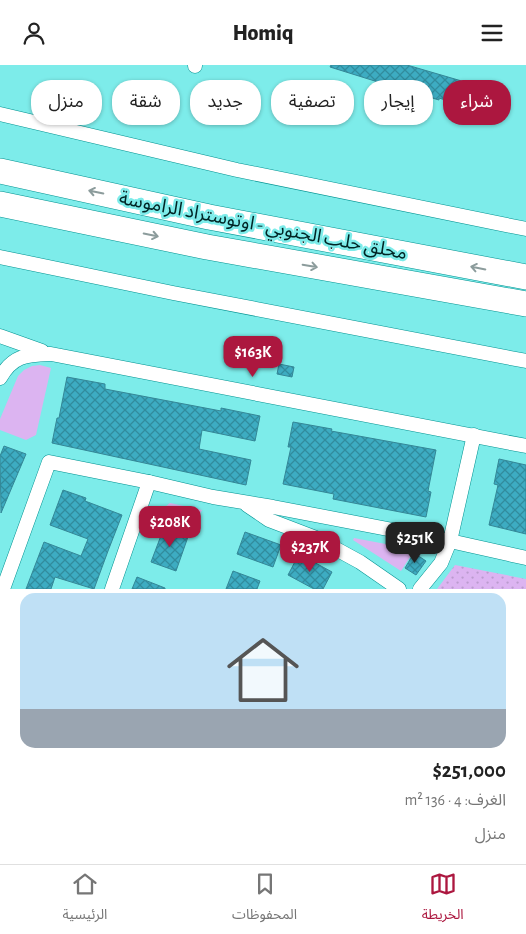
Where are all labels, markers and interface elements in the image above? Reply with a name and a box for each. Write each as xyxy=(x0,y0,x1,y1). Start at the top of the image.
icon: person xyxy=(20,19,48,47)
icon: menu xyxy=(478,19,506,47)
text: Homiq xyxy=(232,22,294,44)
chip: منزل xyxy=(31,80,102,125)
chip: شقة xyxy=(112,80,180,125)
chip: جديد xyxy=(190,80,261,125)
chip: تصفية xyxy=(271,80,354,125)
chip: إيجار xyxy=(364,80,433,125)
chip: شراء xyxy=(443,80,511,125)
one-way arrow xyxy=(88,187,104,196)
street label: محلق حلب الجنوبي - اوتوستراد الراموسة xyxy=(117,189,409,268)
one-way arrow xyxy=(142,231,158,241)
one-way arrow xyxy=(302,261,318,271)
one-way arrow xyxy=(470,263,486,272)
pin: $163K xyxy=(218,335,288,378)
text: $163K xyxy=(235,344,271,360)
pin: $208K xyxy=(135,505,205,548)
text: $208K xyxy=(150,514,190,530)
pin: $251K xyxy=(380,521,450,564)
text: $251K xyxy=(397,530,433,546)
pin: $237K xyxy=(275,531,345,573)
text: $237K xyxy=(291,539,329,555)
icon: home xyxy=(218,625,308,715)
text: $251,000 xyxy=(432,760,506,781)
text: الغرف: 4 · 136 m² xyxy=(404,792,506,808)
text: منزل xyxy=(475,826,506,842)
tab: الرئيسية xyxy=(62,870,107,929)
tab: المحفوظات xyxy=(232,870,297,929)
tab: الخريطة xyxy=(422,870,464,929)

